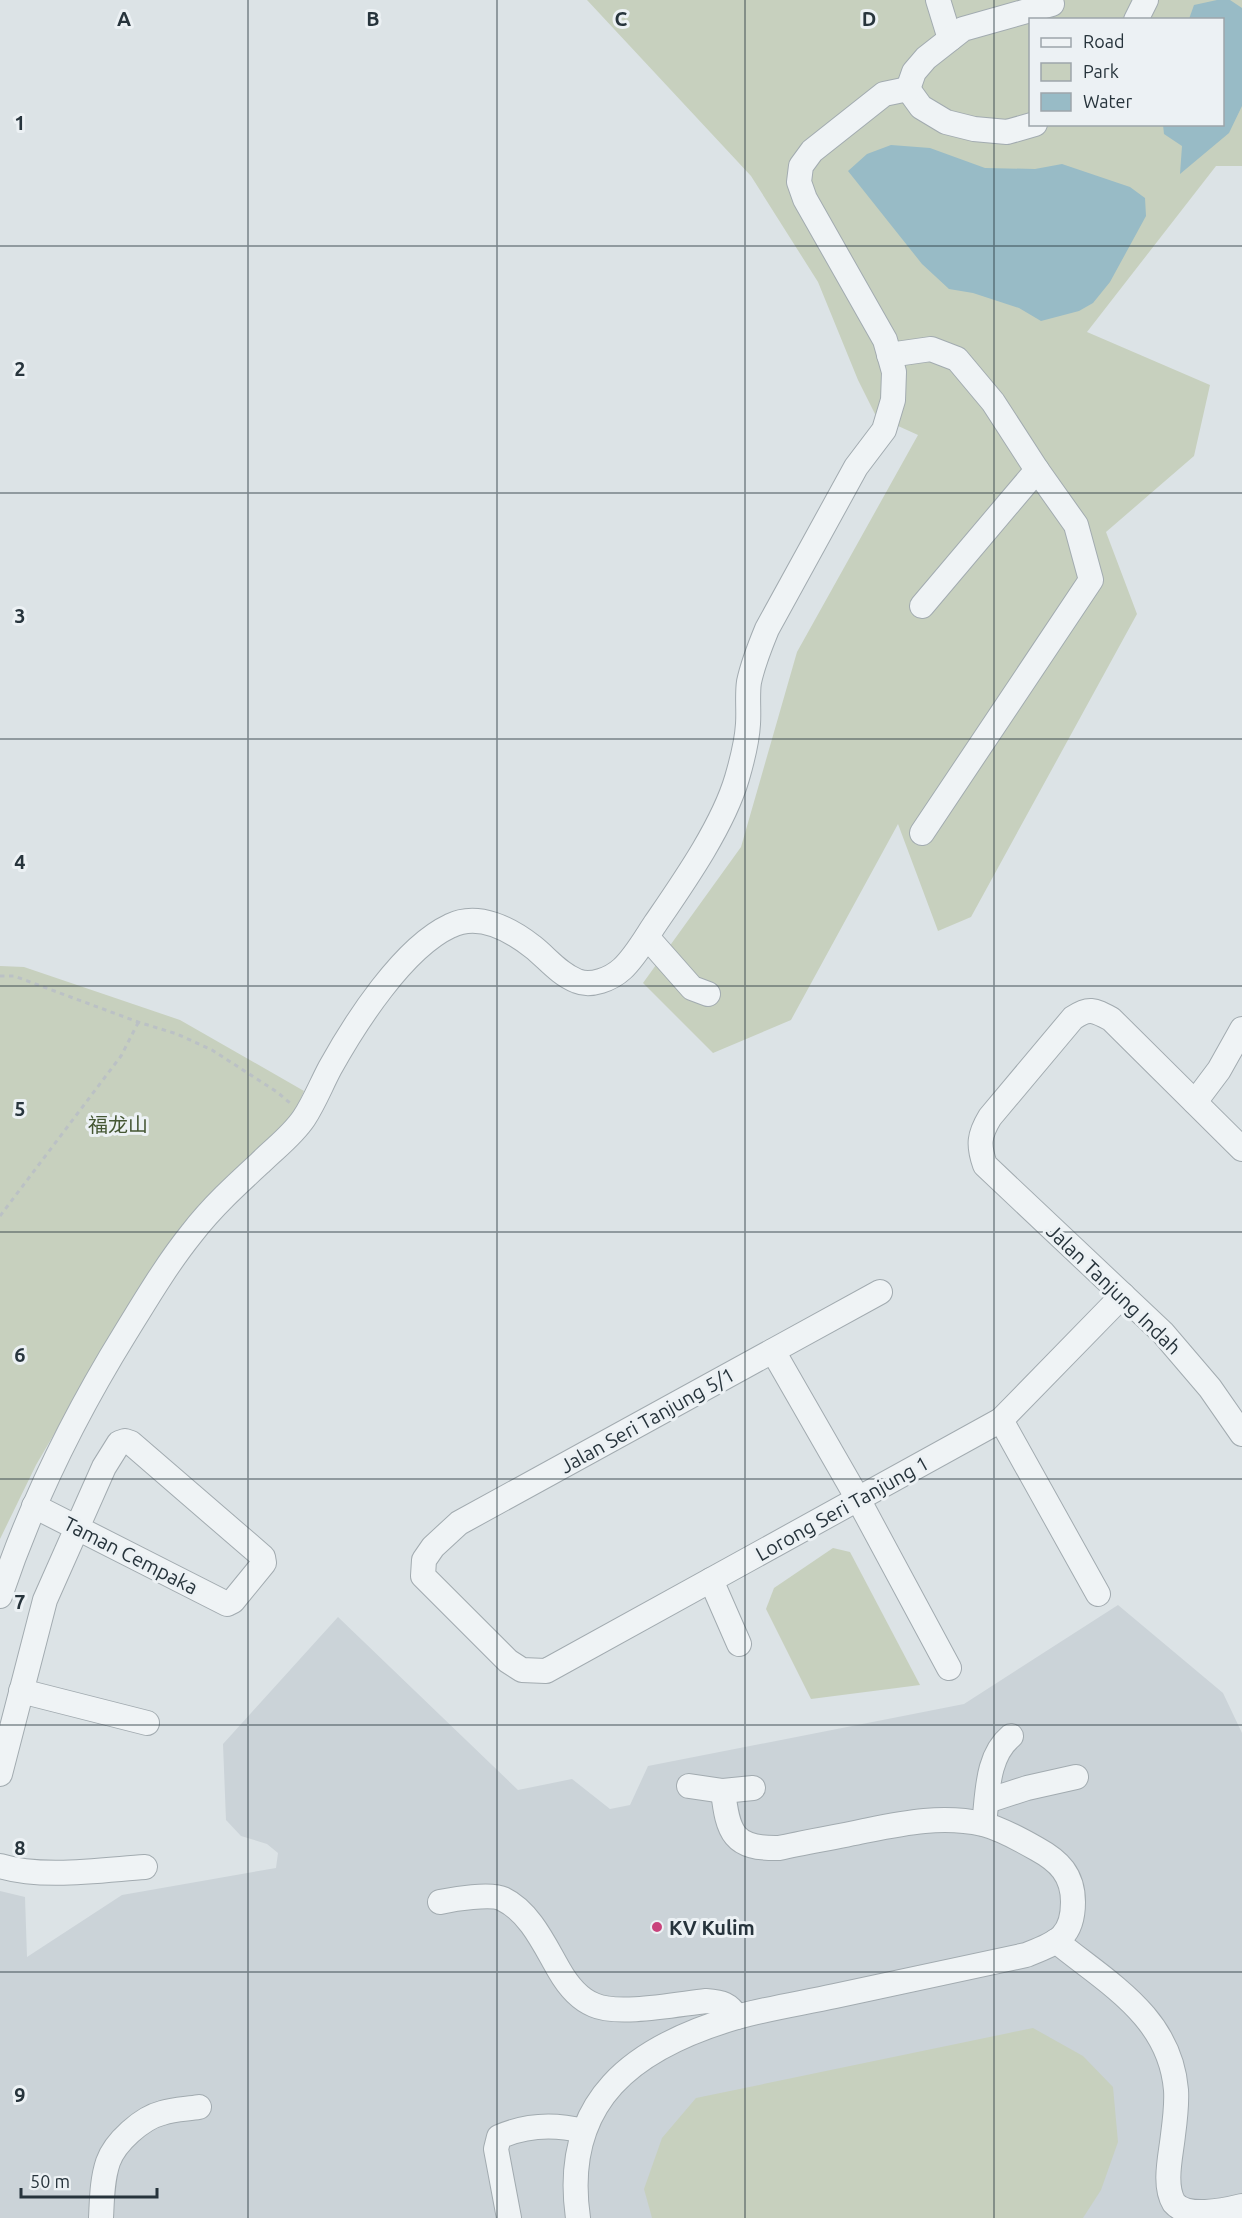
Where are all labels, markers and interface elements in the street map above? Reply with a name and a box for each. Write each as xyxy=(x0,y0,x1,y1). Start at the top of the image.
text: A xyxy=(117,7,131,30)
text: B xyxy=(366,7,380,30)
text: C xyxy=(615,7,628,30)
text: D xyxy=(862,7,876,30)
legend xyxy=(1029,18,1224,126)
text: Road xyxy=(1083,31,1125,51)
text: Park xyxy=(1083,61,1119,81)
text: Water xyxy=(1083,91,1133,111)
text: 1 xyxy=(14,111,26,134)
text: 2 xyxy=(14,357,26,380)
text: 3 xyxy=(14,604,26,627)
text: 4 xyxy=(14,850,26,873)
text: 5 xyxy=(14,1097,26,1120)
park label: 福龙山 xyxy=(88,1113,148,1136)
street label: Jalan Tanjung Indah xyxy=(1042,1219,1186,1359)
text: 6 xyxy=(14,1343,26,1366)
street label: Jalan Seri Tanjung 5/1 xyxy=(556,1362,738,1478)
street label: Lorong Seri Tanjung 1 xyxy=(751,1451,933,1565)
street label: Taman Cempaka xyxy=(60,1511,202,1599)
text: 7 xyxy=(14,1590,26,1613)
text: 8 xyxy=(14,1836,26,1859)
place label: KV Kulim xyxy=(669,1916,755,1939)
marker: KV Kulim xyxy=(650,1920,664,1934)
text: 9 xyxy=(14,2083,26,2106)
scale bar xyxy=(21,2161,158,2199)
text: 50 m xyxy=(30,2171,70,2191)

